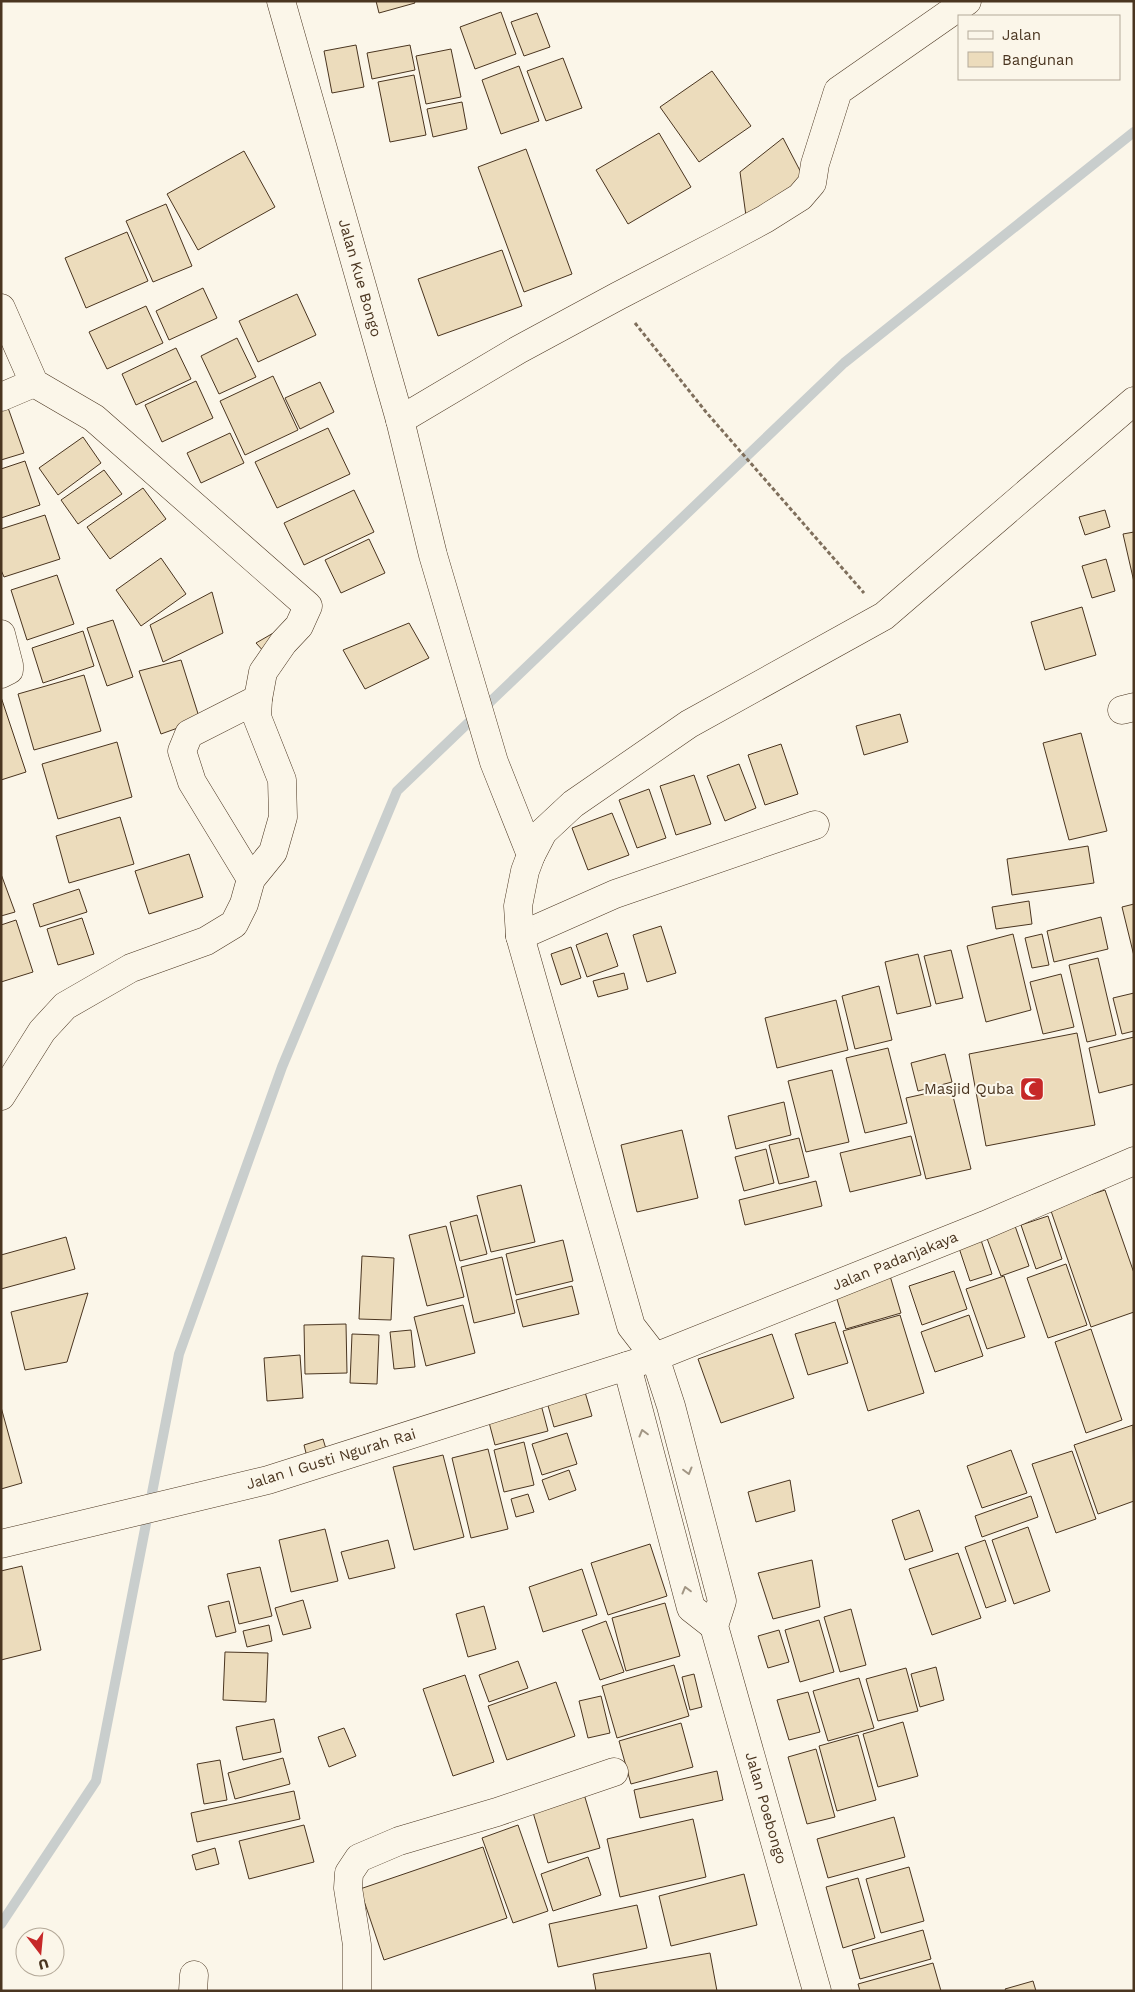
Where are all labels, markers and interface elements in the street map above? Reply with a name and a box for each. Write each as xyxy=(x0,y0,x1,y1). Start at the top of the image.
legend xyxy=(958,15,1120,80)
text: Jalan xyxy=(1002,26,1041,44)
text: Bangunan xyxy=(1002,51,1074,69)
street label: Jalan Kue Bongo xyxy=(335,217,385,339)
mosque icon: Masjid Quba xyxy=(1019,1076,1045,1102)
place label: Masjid Quba xyxy=(924,1080,1014,1098)
street label: Jalan Padanjakaya xyxy=(830,1227,961,1294)
street label: Jalan I Gusti Ngurah Rai xyxy=(244,1425,418,1493)
one-way arrow xyxy=(638,1428,649,1437)
one-way arrow xyxy=(682,1466,693,1475)
one-way arrow xyxy=(681,1586,691,1594)
street label: Jalan Poebongo xyxy=(741,1750,791,1866)
north arrow xyxy=(15,1927,65,1977)
text: U xyxy=(37,1955,51,1974)

